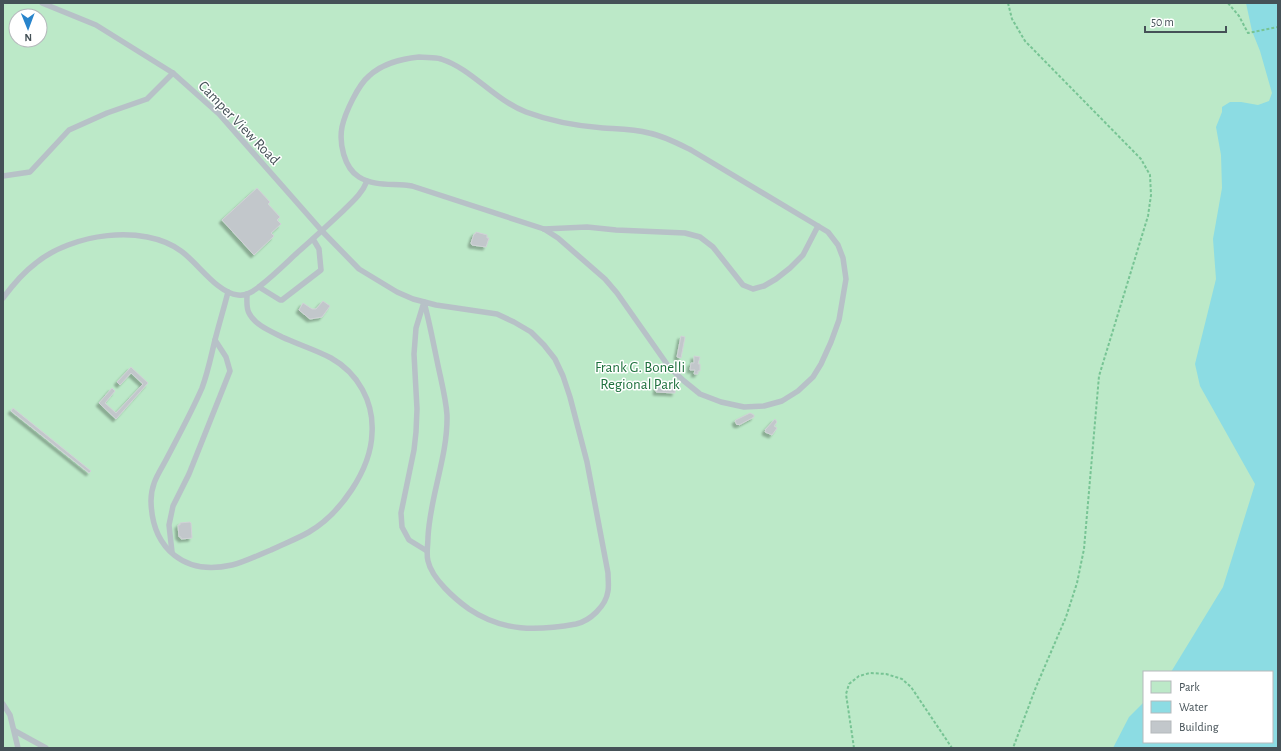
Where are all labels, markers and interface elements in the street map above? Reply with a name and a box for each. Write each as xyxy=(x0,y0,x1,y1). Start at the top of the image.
north arrow xyxy=(8,8,48,48)
scale bar xyxy=(1145,8,1226,34)
text: 50 m xyxy=(1151,16,1174,28)
text: N xyxy=(24,32,32,43)
street label: Camper View Road xyxy=(195,78,283,168)
park label: Frank G. Bonelli Regional Park xyxy=(595,360,685,392)
legend xyxy=(1143,671,1273,743)
text: Park xyxy=(1179,681,1200,693)
text: Water xyxy=(1179,701,1208,713)
text: Building xyxy=(1179,721,1219,733)

